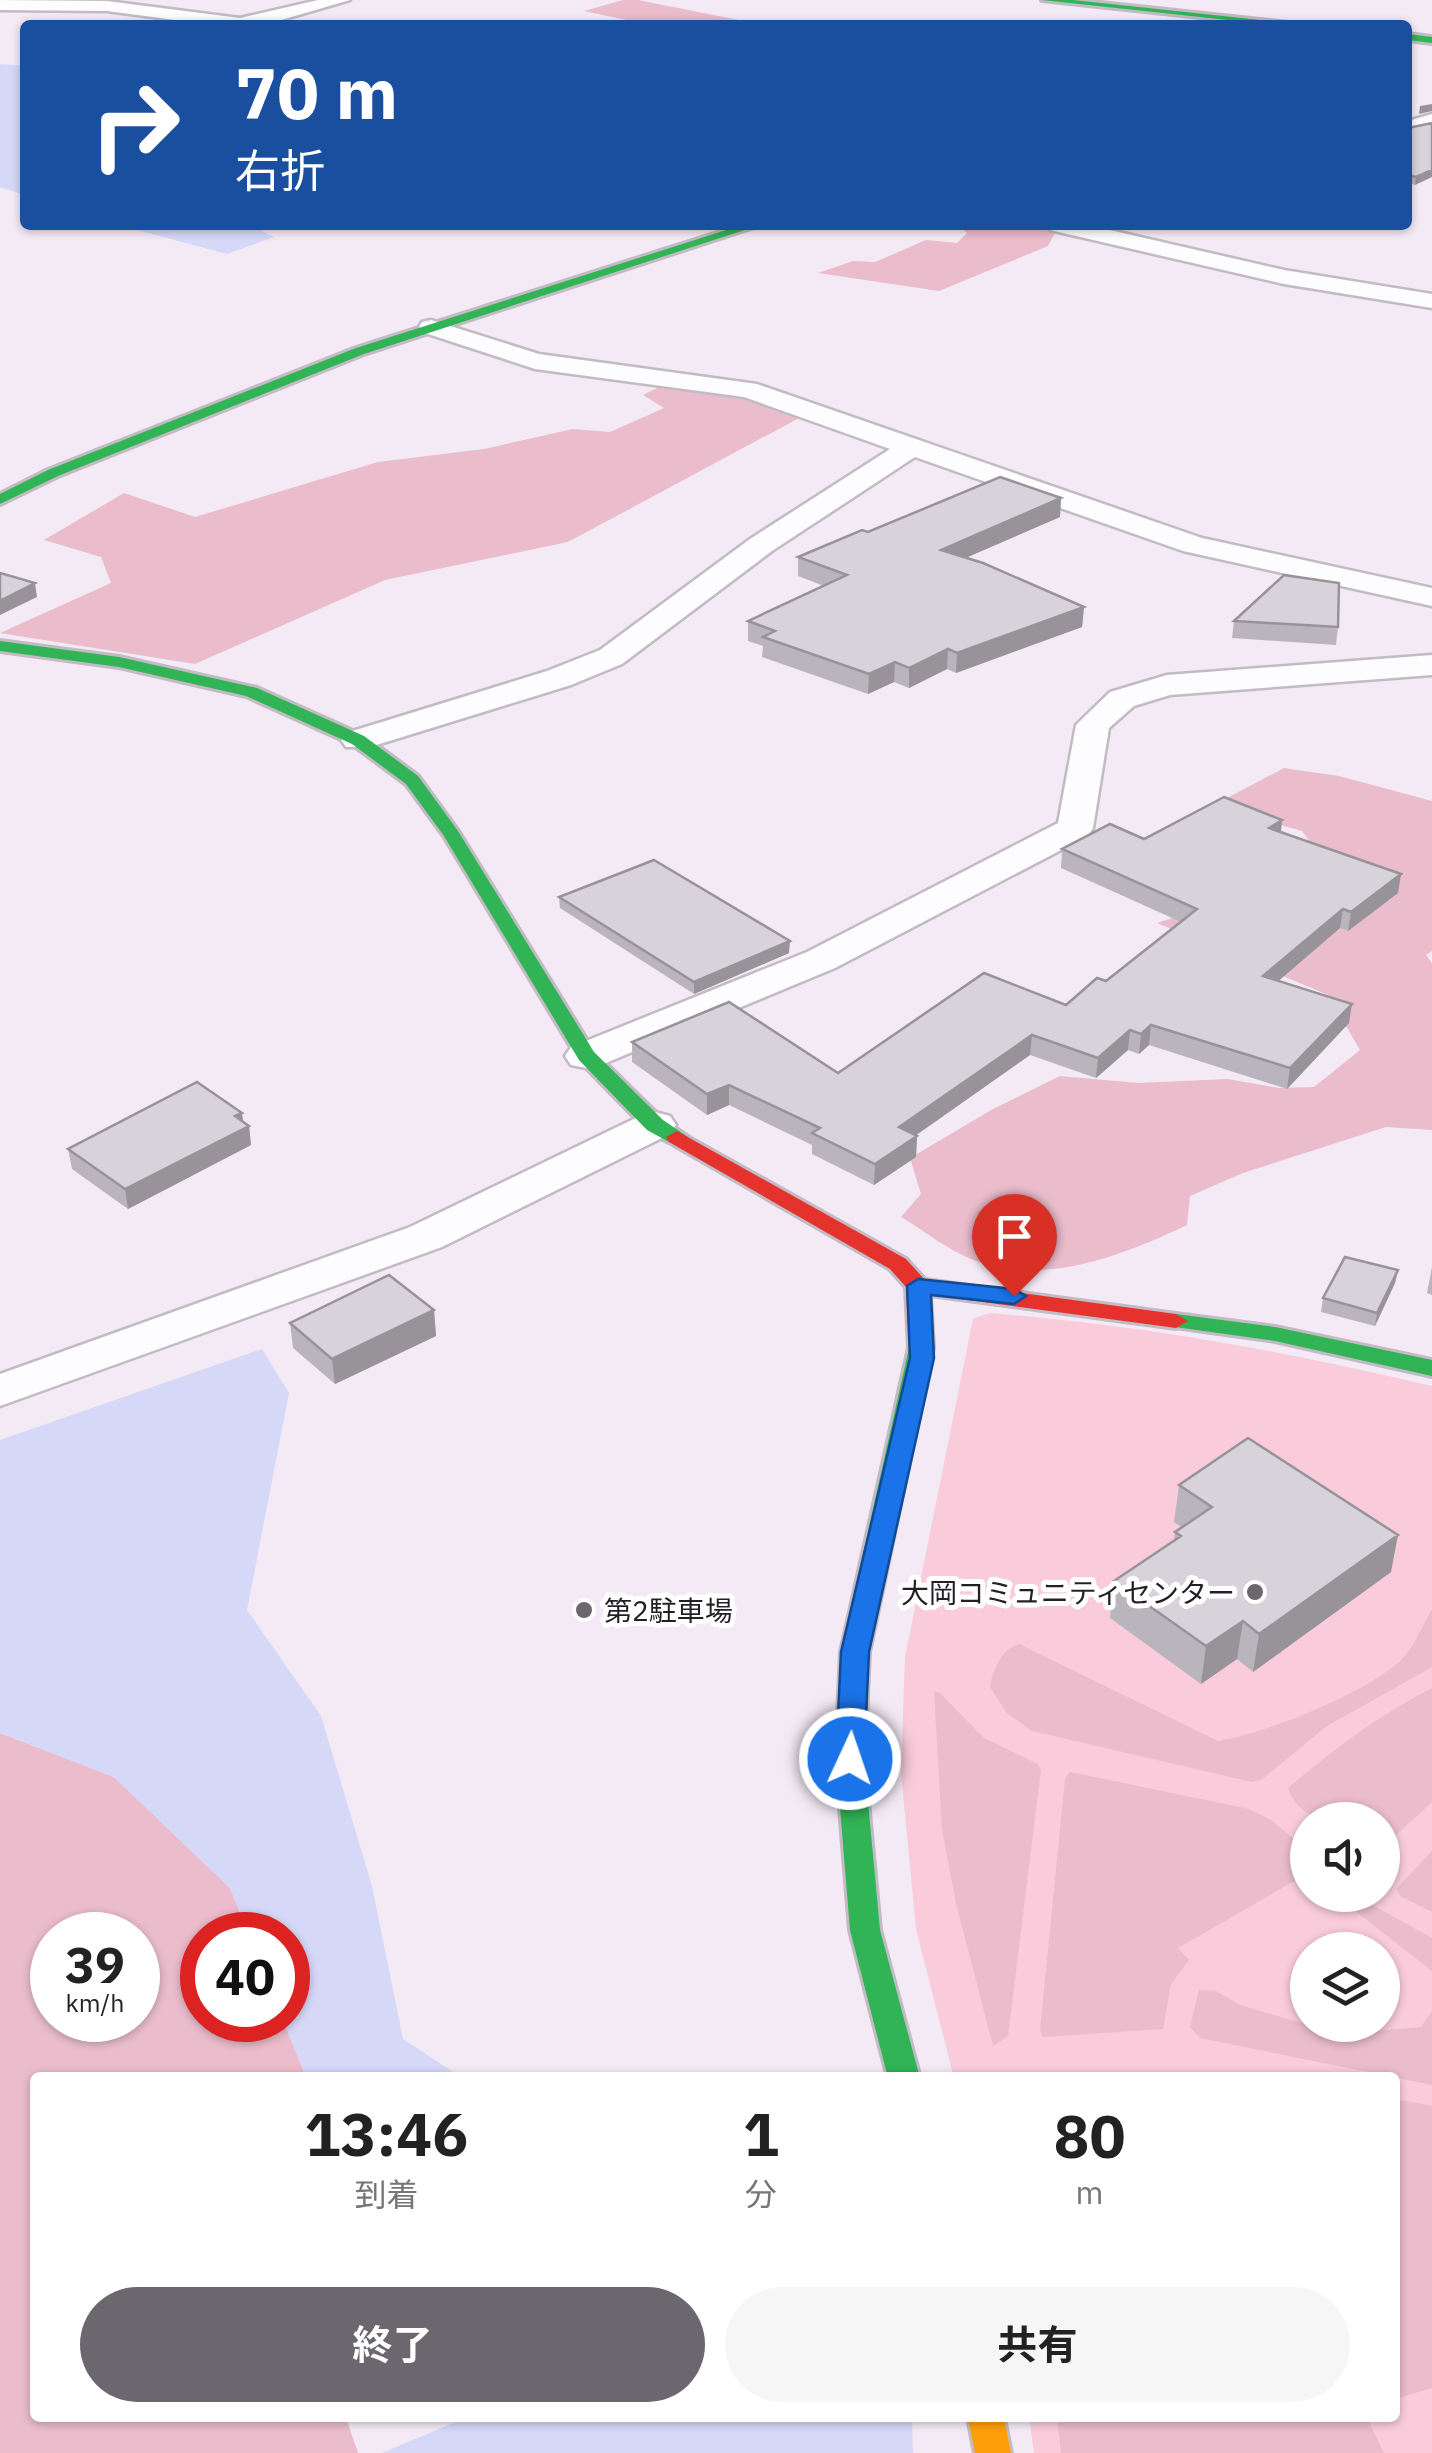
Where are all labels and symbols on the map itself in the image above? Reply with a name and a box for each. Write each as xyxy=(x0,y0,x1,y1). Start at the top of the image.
pin xyxy=(972,1194,1057,1297)
place label: 大岡コミュニティセンター xyxy=(901,1574,1235,1611)
marker: 大岡コミュニティセンター xyxy=(1244,1581,1266,1603)
place label: 第2駐車場 xyxy=(604,1592,733,1629)
marker: 第2駐車場 xyxy=(573,1599,595,1621)
position arrow xyxy=(798,1707,902,1811)
speed limit sign: 40 xyxy=(180,1912,310,2042)

